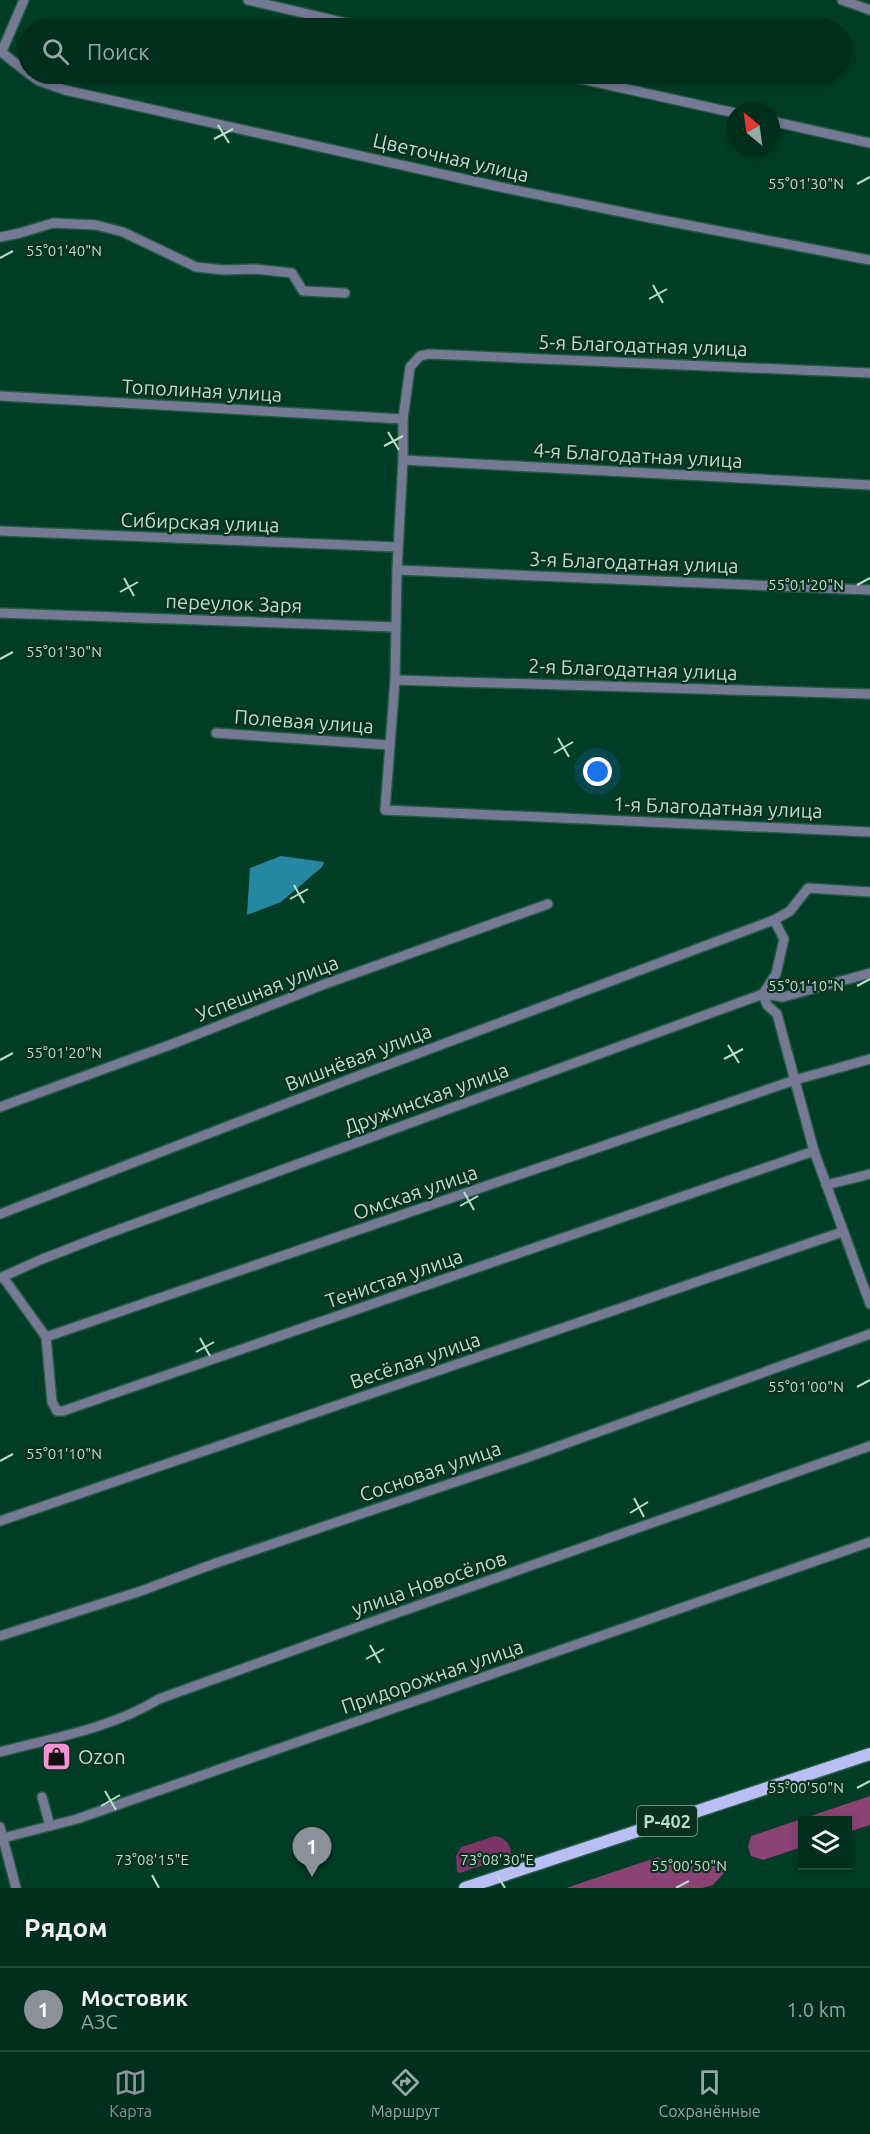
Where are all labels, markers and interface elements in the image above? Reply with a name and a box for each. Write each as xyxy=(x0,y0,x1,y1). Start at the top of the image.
search box xyxy=(18,18,852,84)
icon: search xyxy=(39,35,72,68)
text: Поиск xyxy=(87,39,150,64)
north arrow xyxy=(726,102,780,156)
street label: Цветочная улица xyxy=(371,128,531,186)
text: 55°01'30"N xyxy=(768,175,844,192)
text: 55°01'40"N xyxy=(26,242,102,259)
street label: 5-я Благодатная улица xyxy=(538,330,748,360)
street label: Тополиная улица xyxy=(121,374,283,406)
street label: 4-я Благодатная улица xyxy=(533,438,743,472)
street label: Сибирская улица xyxy=(120,508,280,536)
street label: 3-я Благодатная улица xyxy=(529,547,739,577)
text: 55°01'20"N xyxy=(768,576,844,593)
street label: переулок Заря xyxy=(165,589,303,617)
text: 55°01'30"N xyxy=(26,643,102,660)
street label: 2-я Благодатная улица xyxy=(528,654,738,684)
street label: Полевая улица xyxy=(234,705,374,737)
your location xyxy=(583,757,612,786)
street label: 1-я Благодатная улица xyxy=(613,792,823,822)
street label: Успешная улица xyxy=(192,950,342,1026)
text: 55°01'10"N xyxy=(768,977,844,994)
street label: Вишнёвая улица xyxy=(282,1019,434,1095)
text: 55°01'20"N xyxy=(26,1044,102,1061)
street label: Дружинская улица xyxy=(340,1058,512,1138)
street label: Омская улица xyxy=(350,1160,480,1224)
street label: Тенистая улица xyxy=(322,1244,466,1312)
street label: Весёлая улица xyxy=(347,1327,483,1393)
text: 55°01'00"N xyxy=(768,1378,844,1395)
street label: Сосновая улица xyxy=(356,1436,504,1506)
text: 55°01'10"N xyxy=(26,1445,102,1462)
street label: улица Новосёлов xyxy=(348,1546,510,1620)
street label: Придорожная улица xyxy=(338,1634,526,1718)
shop icon: Ozon xyxy=(41,1740,73,1772)
place label: Ozon xyxy=(78,1745,126,1768)
text: 55°00'50"N xyxy=(768,1779,844,1796)
road number: Р-402 xyxy=(637,1806,697,1836)
map controls xyxy=(798,1816,852,1870)
button: layers xyxy=(798,1816,852,1870)
pin: 1 xyxy=(292,1828,332,1877)
text: 73°08'15"E xyxy=(115,1851,189,1868)
text: 73°08'30"E xyxy=(460,1851,534,1868)
text: 55°00'50"N xyxy=(651,1857,727,1874)
text: Рядом xyxy=(24,1913,108,1942)
text: Мостовик xyxy=(81,1985,188,2010)
text: 1 xyxy=(38,1998,49,2021)
text: 1.0 km xyxy=(787,1998,846,2021)
text: АЗС xyxy=(81,2010,118,2033)
tab: Карта xyxy=(109,2066,152,2120)
tab: Маршрут xyxy=(371,2066,440,2120)
tab: Сохранённые xyxy=(658,2066,761,2120)

